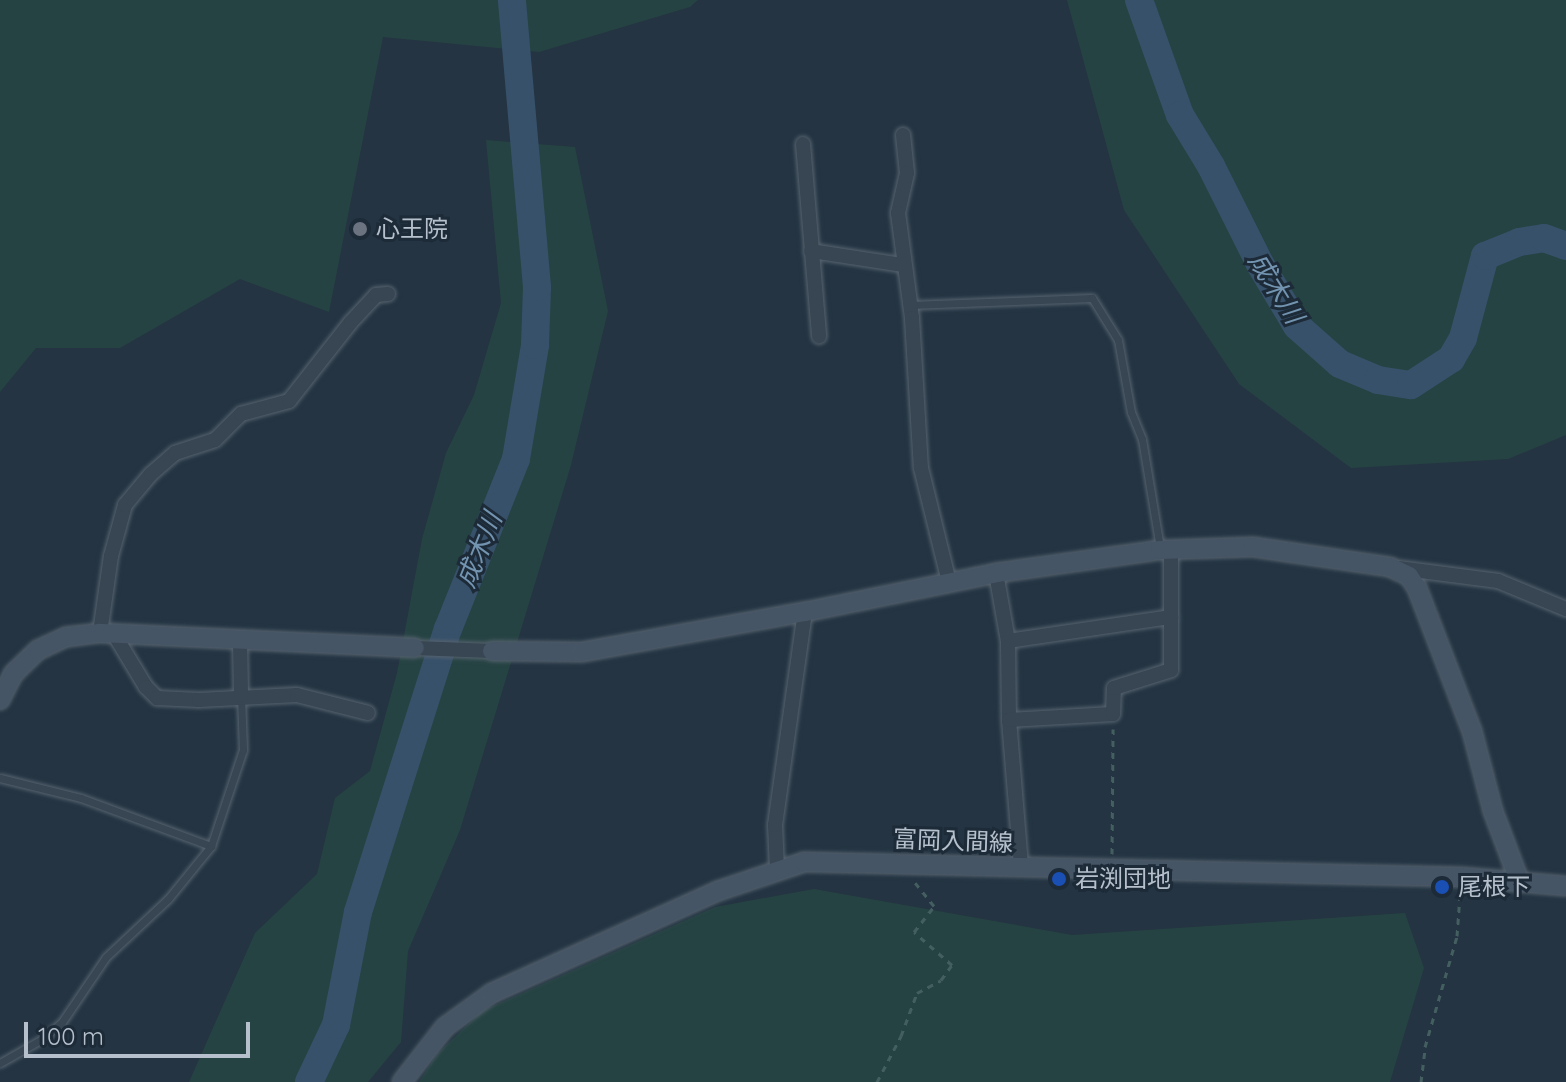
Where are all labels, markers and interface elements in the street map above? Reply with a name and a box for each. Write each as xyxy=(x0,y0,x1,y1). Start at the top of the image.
place label: 心王院 xyxy=(376,215,448,243)
marker: 心王院 xyxy=(351,220,369,238)
water label: 成木川 xyxy=(1242,247,1310,329)
water label: 成木川 xyxy=(450,508,508,592)
street label: 富岡入間線 xyxy=(893,825,1013,857)
place label: 岩渕団地 xyxy=(1075,865,1171,893)
marker: 岩渕団地 xyxy=(1050,870,1068,888)
place label: 尾根下 xyxy=(1458,873,1530,901)
marker: 尾根下 xyxy=(1433,878,1451,896)
scale bar xyxy=(28,1006,254,1056)
text: 100 m xyxy=(38,1021,104,1051)

